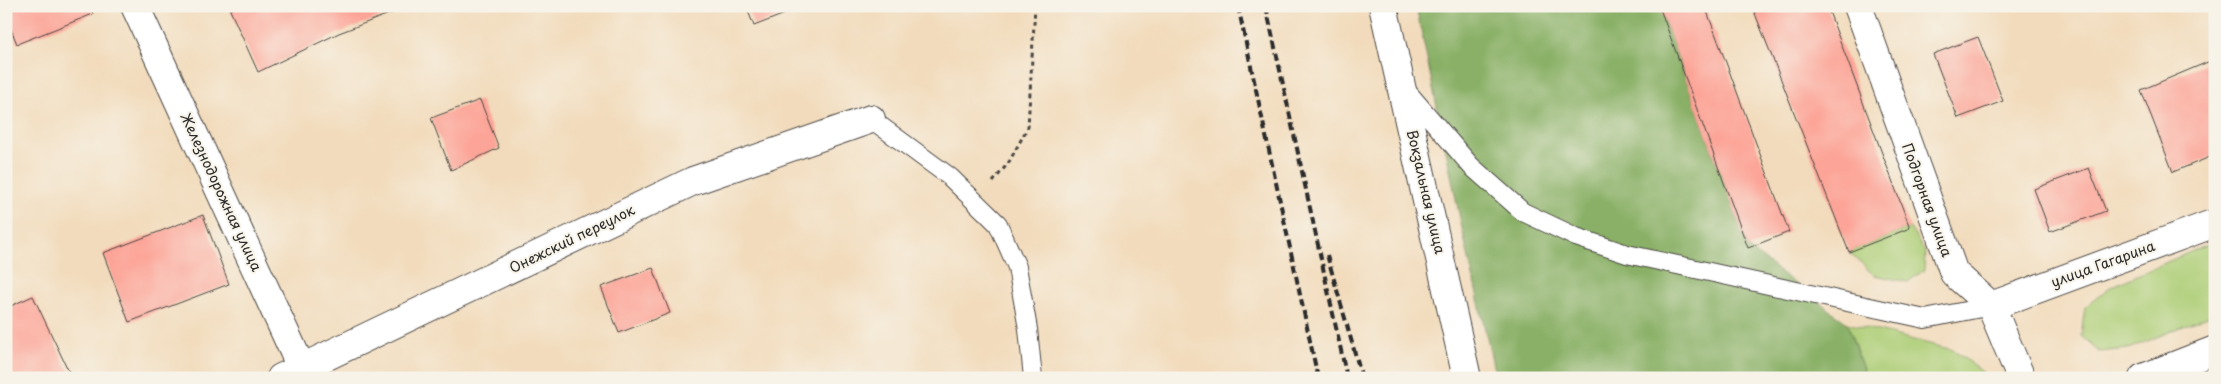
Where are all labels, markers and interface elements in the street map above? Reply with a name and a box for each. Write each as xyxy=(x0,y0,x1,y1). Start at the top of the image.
street label: Железнодорожная улица xyxy=(175,109,268,275)
street label: Вокзальная улица xyxy=(1402,128,1451,256)
street label: Подгорная улица xyxy=(1897,140,1958,260)
street label: Онежский переулок xyxy=(506,199,639,278)
street label: улица Гагарина xyxy=(2048,235,2158,292)

